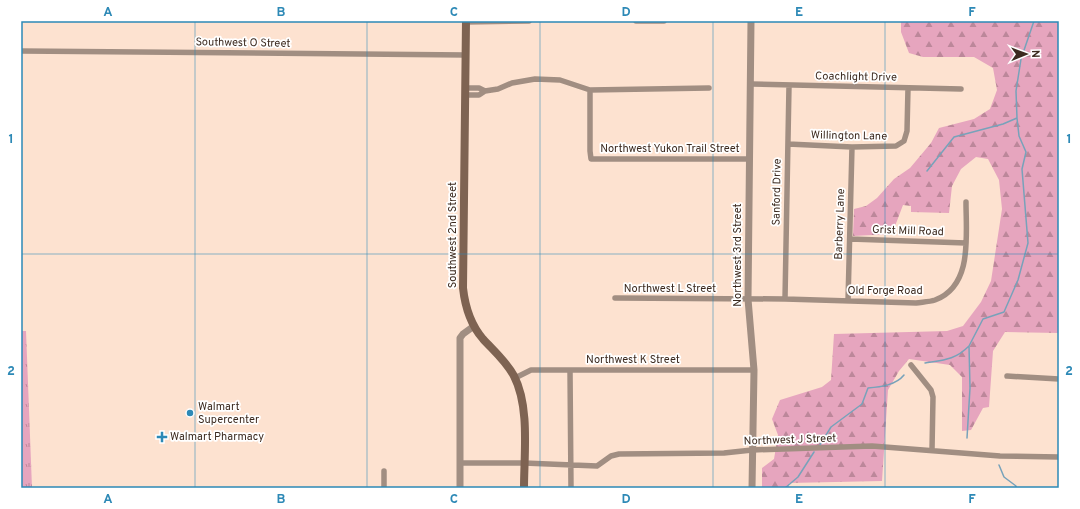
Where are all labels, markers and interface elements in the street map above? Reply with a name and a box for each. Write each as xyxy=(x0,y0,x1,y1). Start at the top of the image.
text: A xyxy=(103,5,113,21)
text: B xyxy=(277,5,286,21)
text: C xyxy=(450,5,458,21)
text: D xyxy=(621,5,631,21)
text: E xyxy=(795,5,803,21)
text: F xyxy=(968,5,976,21)
north arrow xyxy=(1006,34,1046,74)
street label: Southwest O Street xyxy=(195,35,291,51)
text: N xyxy=(1028,50,1042,58)
street label: Coachlight Drive xyxy=(815,69,897,85)
street label: Willington Lane xyxy=(811,128,887,144)
text: 1 xyxy=(8,132,14,148)
text: 1 xyxy=(1066,132,1072,148)
street label: Northwest Yukon Trail Street xyxy=(600,142,740,156)
street label: Sanford Drive xyxy=(769,158,785,226)
street label: Southwest 2nd Street xyxy=(446,182,460,288)
street label: Barberry Lane xyxy=(832,188,848,260)
street label: Northwest 3rd Street xyxy=(731,203,745,307)
street label: Grist Mill Road xyxy=(872,223,944,239)
street label: Northwest L Street xyxy=(624,282,716,296)
street label: Old Forge Road xyxy=(847,284,923,298)
street label: Northwest K Street xyxy=(586,353,680,367)
text: 2 xyxy=(7,364,15,380)
text: 2 xyxy=(1065,364,1073,380)
place label: Walmart Supercenter xyxy=(198,400,260,427)
marker: Walmart Supercenter xyxy=(185,408,195,418)
place label: Walmart Pharmacy xyxy=(170,430,264,444)
street label: Northwest J Street xyxy=(743,431,837,449)
marker: Walmart Pharmacy xyxy=(157,432,167,442)
text: A xyxy=(103,492,113,508)
text: B xyxy=(277,492,286,508)
text: C xyxy=(450,492,458,508)
text: D xyxy=(621,492,631,508)
text: E xyxy=(795,492,803,508)
text: F xyxy=(968,492,976,508)

